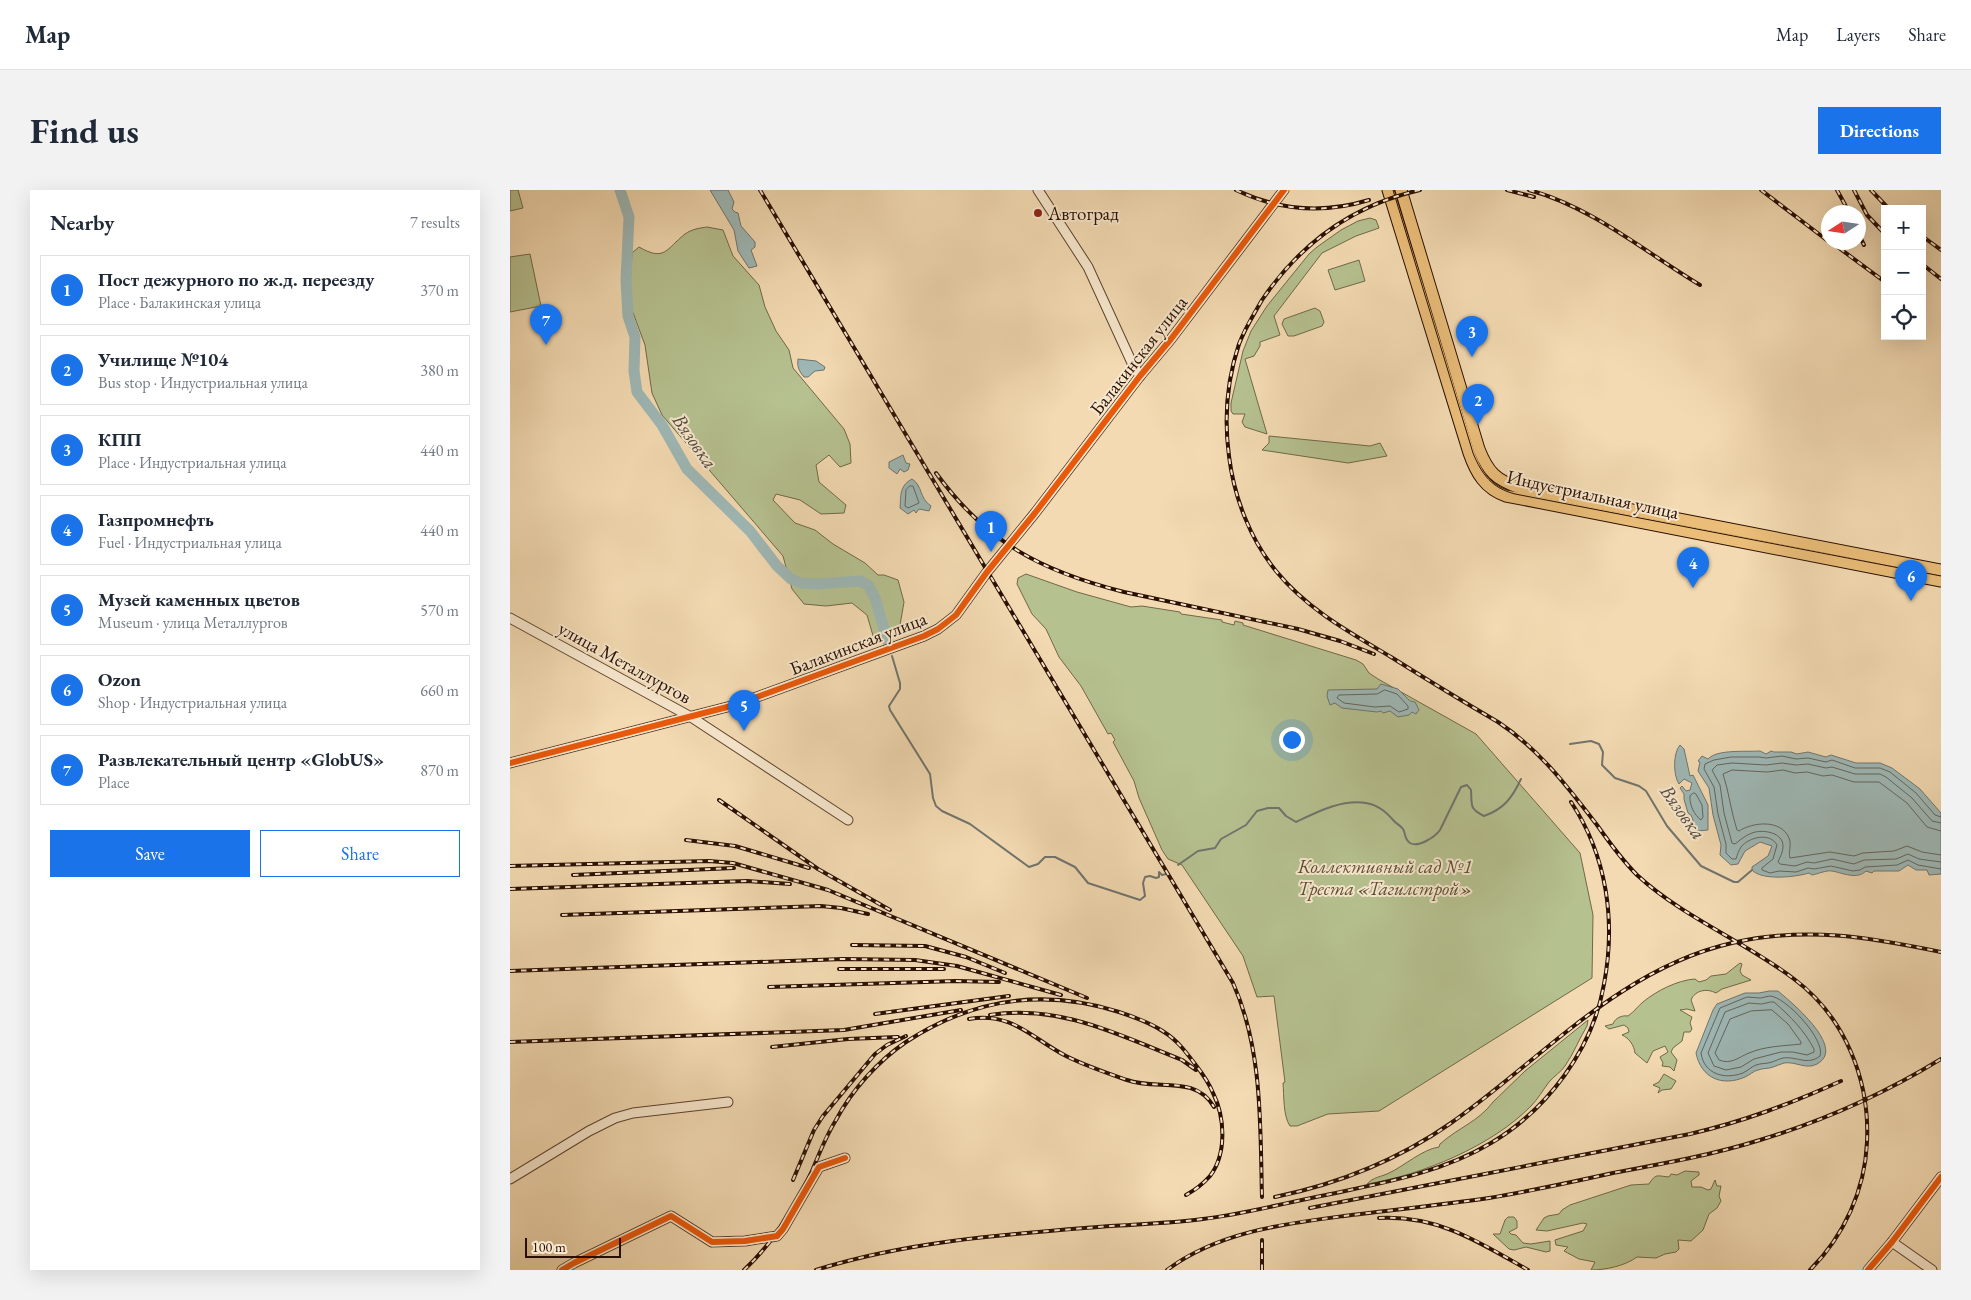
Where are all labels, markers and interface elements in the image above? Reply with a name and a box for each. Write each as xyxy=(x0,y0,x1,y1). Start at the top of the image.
text: Map xyxy=(25,19,70,50)
text: Map xyxy=(1776,23,1808,46)
text: Layers xyxy=(1836,23,1880,46)
text: Share xyxy=(1908,23,1946,46)
button: Directions xyxy=(1818,107,1941,154)
text: Find us xyxy=(30,108,139,153)
place label: Автоград xyxy=(1047,201,1119,226)
north arrow xyxy=(1821,205,1866,250)
map controls xyxy=(1881,205,1926,340)
button: + xyxy=(1881,205,1926,250)
marker: Автоград xyxy=(1032,207,1044,219)
text: Nearby xyxy=(50,209,114,236)
text: 7 results xyxy=(410,212,460,233)
button: − xyxy=(1881,250,1926,295)
text: Пост дежурного по ж.д. переезду xyxy=(98,267,374,292)
text: 1 xyxy=(63,280,71,301)
text: 370 m xyxy=(420,280,459,301)
street label: Балакинская улица xyxy=(1084,290,1193,420)
text: Place · Балакинская улица xyxy=(98,292,261,313)
button: locate xyxy=(1881,295,1926,340)
pin: 7 xyxy=(530,304,562,345)
pin: 3 xyxy=(1456,316,1488,357)
text: Училище №104 xyxy=(98,347,228,372)
text: 2 xyxy=(63,360,71,381)
text: 380 m xyxy=(420,360,459,381)
text: Bus stop · Индустриальная улица xyxy=(98,372,308,393)
pin: 2 xyxy=(1462,384,1494,425)
water label: Вязовка xyxy=(666,407,723,474)
text: КПП xyxy=(98,427,141,452)
text: 3 xyxy=(63,440,71,461)
text: 440 m xyxy=(420,440,459,461)
text: Place · Индустриальная улица xyxy=(98,452,287,473)
street label: Индустриальная улица xyxy=(1505,464,1682,525)
text: Газпромнефть xyxy=(98,507,214,532)
pin: 1 xyxy=(975,511,1007,552)
text: 4 xyxy=(63,520,71,541)
text: 440 m xyxy=(420,520,459,541)
text: Fuel · Индустриальная улица xyxy=(98,532,282,553)
pin: 4 xyxy=(1677,547,1709,588)
pin: 6 xyxy=(1895,560,1927,601)
text: Музей каменных цветов xyxy=(98,587,300,612)
text: 5 xyxy=(63,600,71,621)
text: 570 m xyxy=(420,600,459,621)
street label: Балакинская улица xyxy=(786,606,931,681)
text: Museum · улица Металлургов xyxy=(98,612,288,633)
street label: улица Металлургов xyxy=(554,616,696,709)
text: Ozon xyxy=(98,667,141,692)
text: 6 xyxy=(63,680,71,701)
text: 660 m xyxy=(420,680,459,701)
pin: 5 xyxy=(728,690,760,731)
text: Shop · Индустриальная улица xyxy=(98,692,287,713)
your location xyxy=(1279,727,1305,753)
text: Развлекательный центр «GlobUS» xyxy=(98,747,384,772)
text: 7 xyxy=(63,760,71,781)
text: 870 m xyxy=(420,760,459,781)
text: Place xyxy=(98,772,130,793)
water label: Вязовка xyxy=(1654,779,1712,845)
button: Save xyxy=(50,830,250,877)
button: Share xyxy=(260,830,460,877)
park label: Коллективный сад №1 Треста «Тагилстрой» xyxy=(1297,854,1472,901)
scale bar xyxy=(525,1235,621,1258)
text: 100 m xyxy=(532,1238,566,1256)

